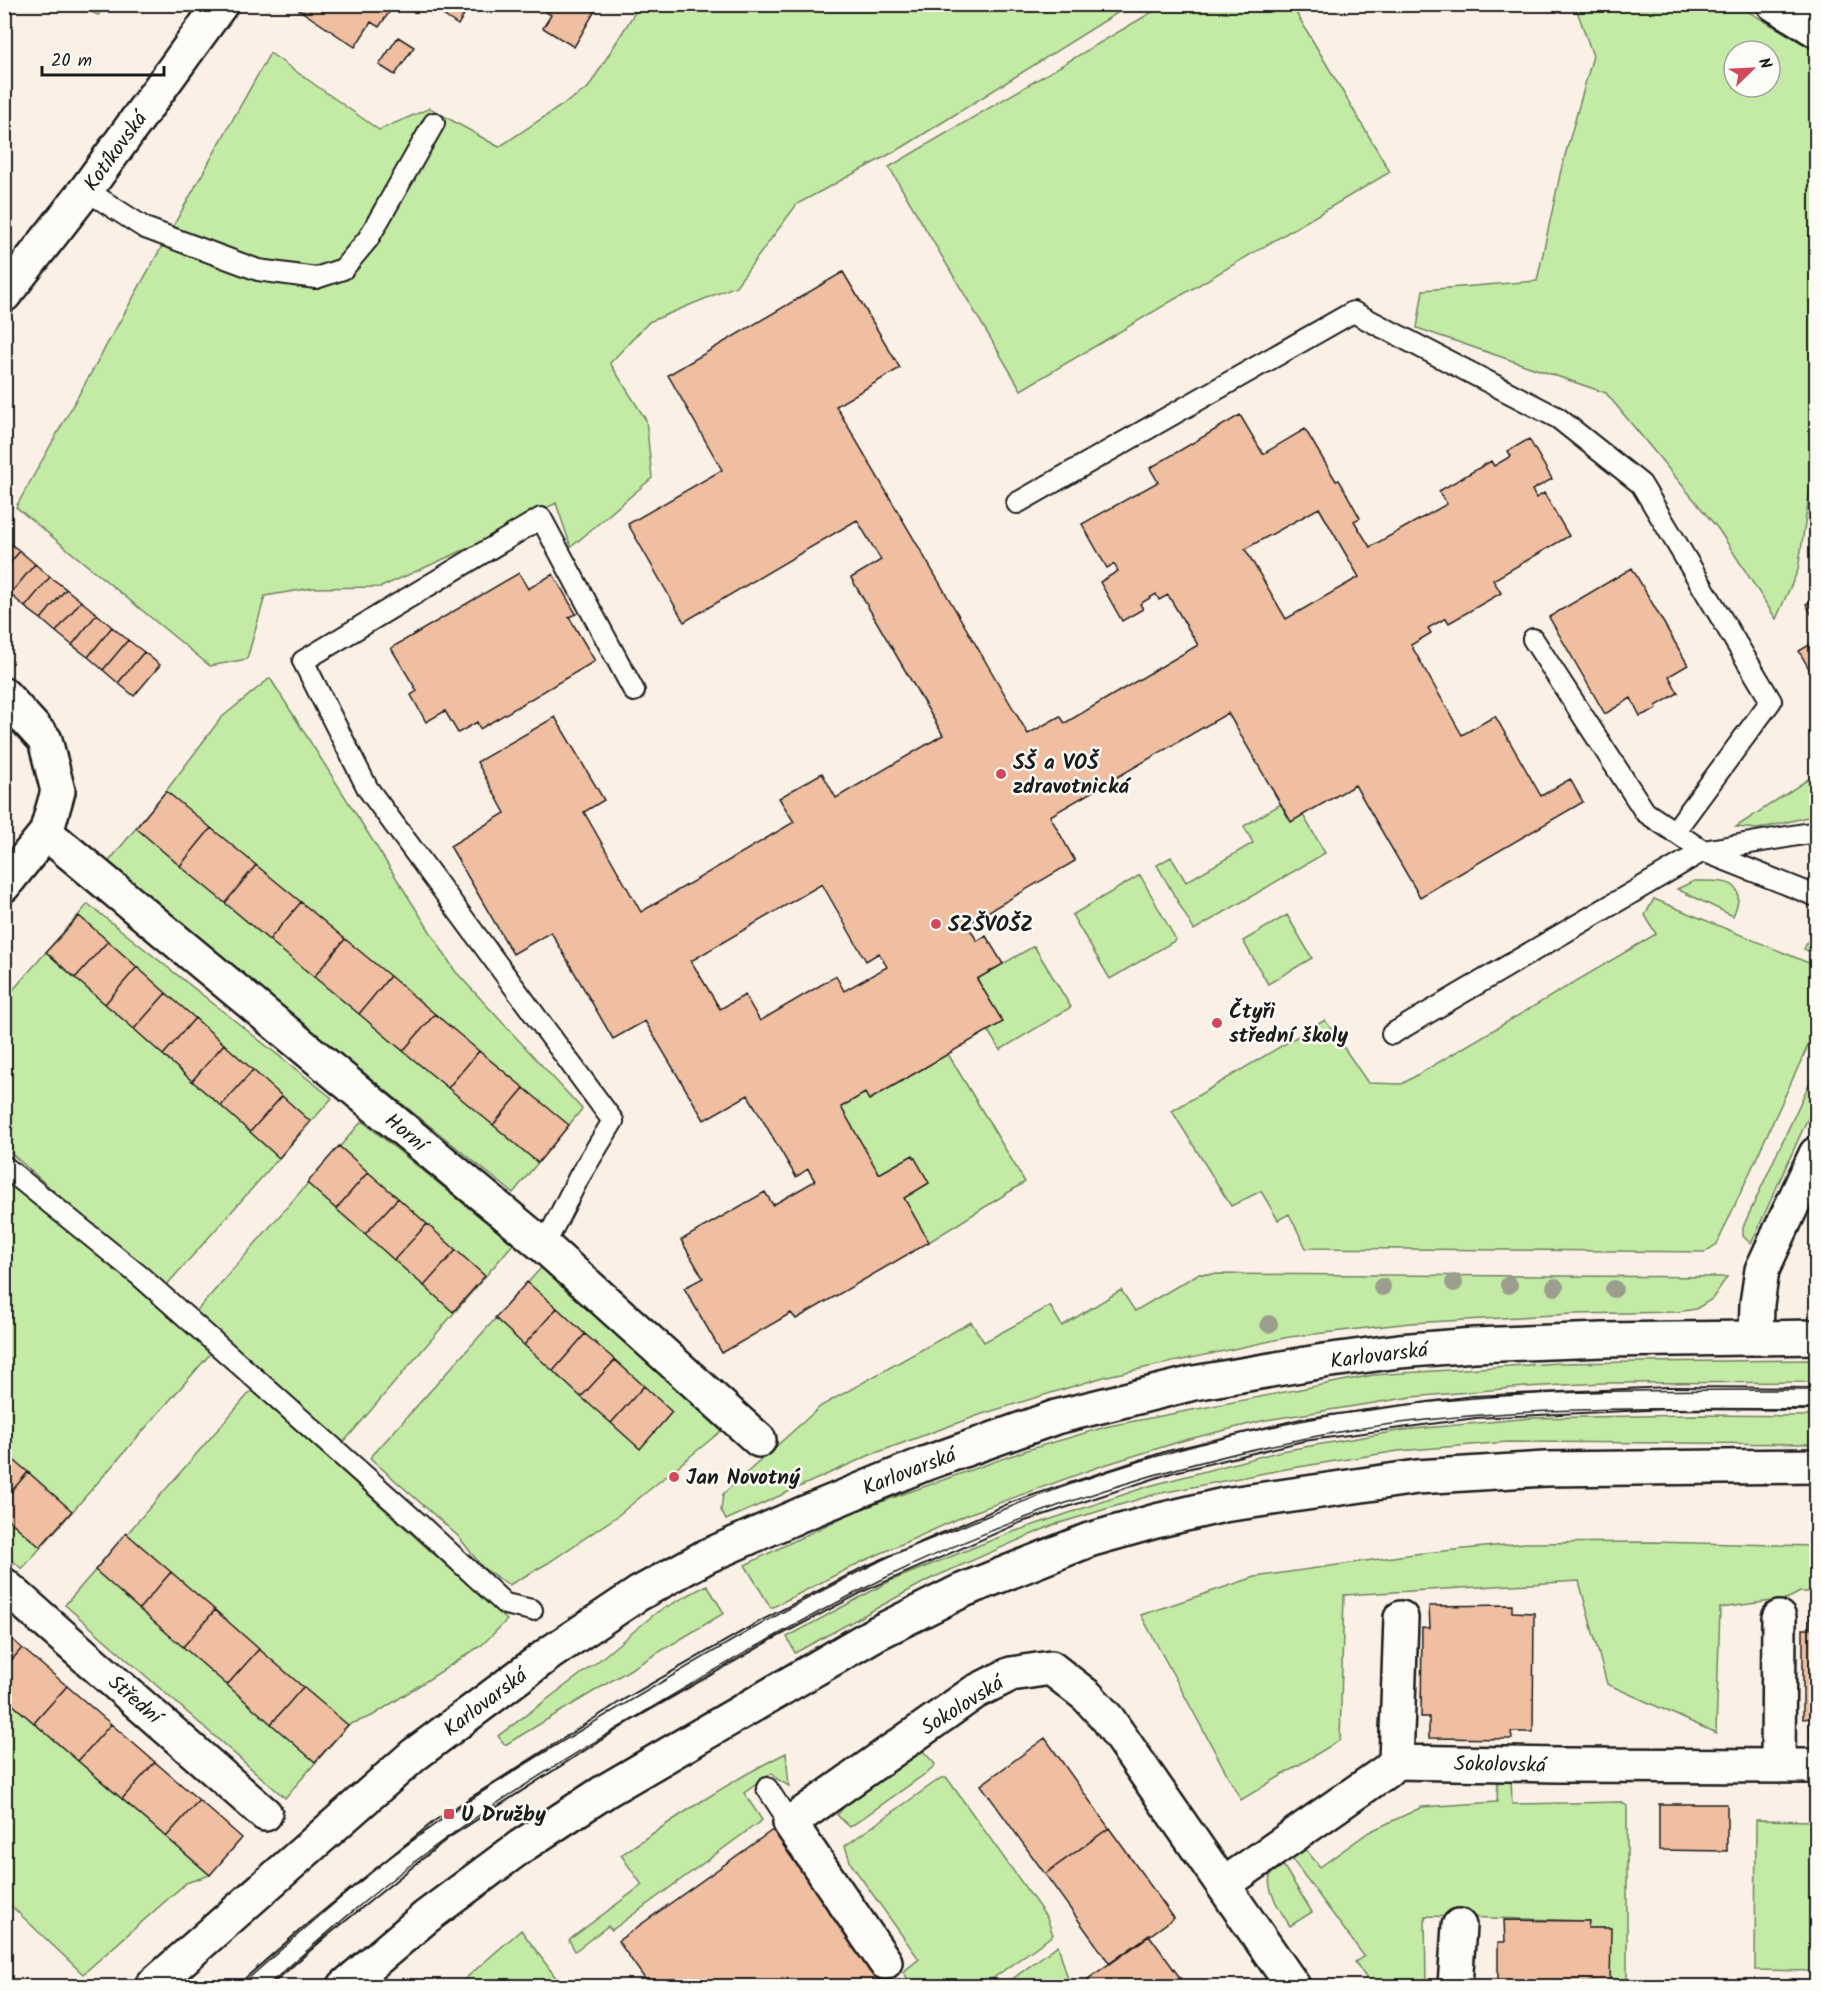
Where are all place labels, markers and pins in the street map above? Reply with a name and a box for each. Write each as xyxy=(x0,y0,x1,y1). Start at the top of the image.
place label: SŠ a VOŠ zdravotnická xyxy=(1013,747,1131,804)
marker: SŠ a VOŠ zdravotnická xyxy=(994,767,1008,781)
place label: SZŠVOŠZ xyxy=(948,909,1034,942)
marker: SZŠVOŠZ xyxy=(929,917,943,931)
place label: Čtyři střední školy xyxy=(1229,996,1348,1053)
marker: Čtyři střední školy xyxy=(1210,1016,1224,1030)
place label: Jan Novotný xyxy=(686,1462,801,1495)
marker: Jan Novotný xyxy=(667,1470,681,1484)
place label: U Družby xyxy=(461,1799,546,1832)
marker: U Družby xyxy=(442,1807,456,1821)

